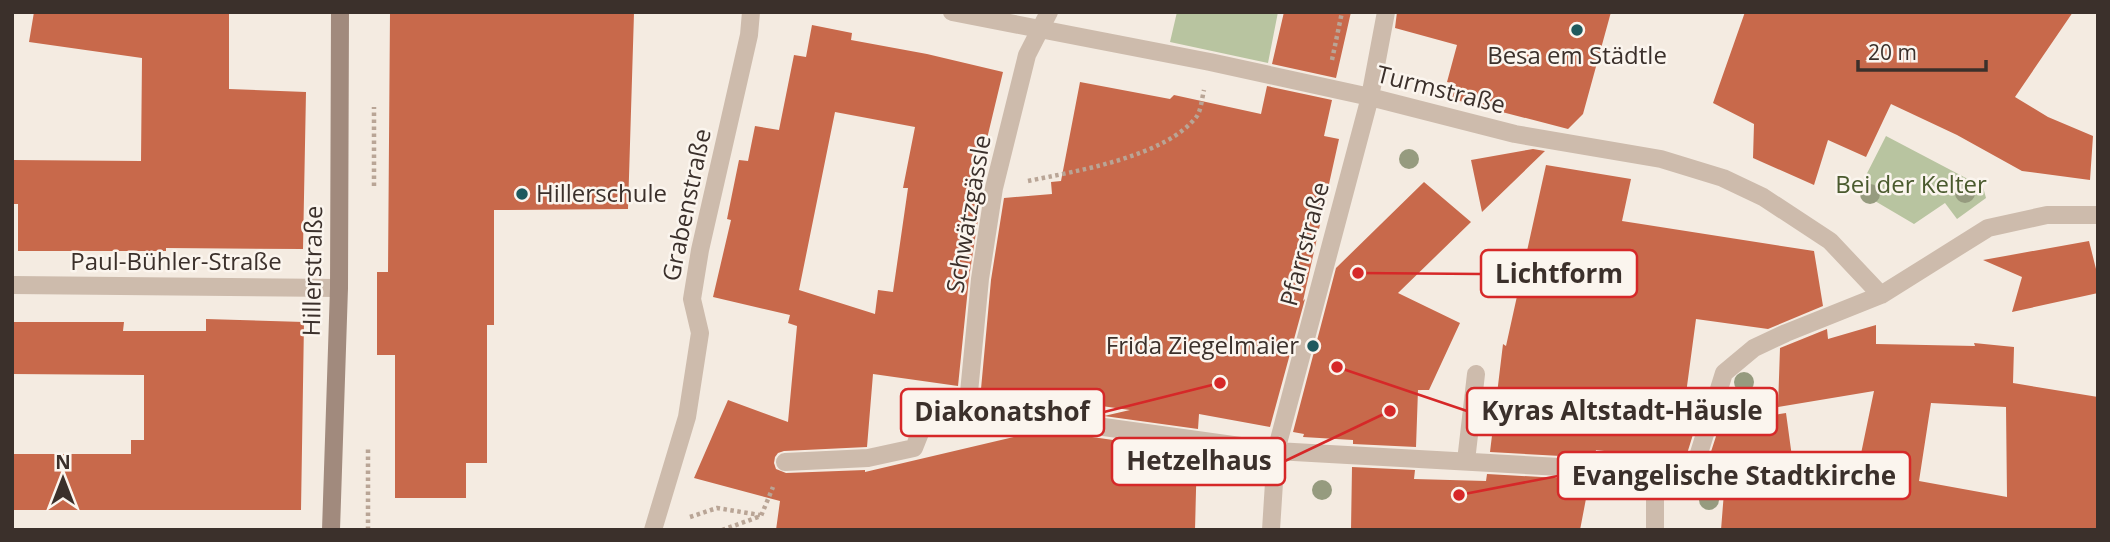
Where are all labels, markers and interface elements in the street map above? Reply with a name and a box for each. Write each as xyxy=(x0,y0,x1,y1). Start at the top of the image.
marker: Besa em Städtle xyxy=(1569,22,1585,38)
scale bar xyxy=(1858,28,1986,72)
place label: Besa em Städtle xyxy=(1487,38,1667,71)
text: 20 m xyxy=(1868,38,1917,66)
street label: Turmstraße xyxy=(1374,57,1509,120)
street label: Grabenstraße xyxy=(653,125,718,284)
street label: Schwätzgässle xyxy=(937,132,998,295)
park label: Bei der Kelter xyxy=(1835,167,1987,200)
place label: Hillerschule xyxy=(536,176,667,209)
street label: Pfarrstraße xyxy=(1271,178,1336,309)
marker: Hillerschule xyxy=(514,186,530,202)
street label: Hillerstraße xyxy=(294,205,329,337)
street label: Paul-Bühler-Straße xyxy=(70,244,282,277)
callout: Lichtform xyxy=(1481,250,1637,297)
text: Lichtform xyxy=(1495,255,1623,291)
place label: Frida Ziegelmaier xyxy=(1106,328,1299,361)
marker: Frida Ziegelmaier xyxy=(1305,338,1321,354)
callout: Kyras Altstadt-Häusle xyxy=(1467,388,1777,435)
callout: Diakonatshof xyxy=(901,389,1104,436)
text: Kyras Altstadt-Häusle xyxy=(1481,392,1763,428)
text: Diakonatshof xyxy=(914,393,1092,429)
callout: Hetzelhaus xyxy=(1112,438,1285,485)
text: Hetzelhaus xyxy=(1126,442,1272,478)
north arrow xyxy=(28,444,98,514)
text: N xyxy=(55,449,71,475)
callout: Evangelische Stadtkirche xyxy=(1558,452,1910,499)
text: Evangelische Stadtkirche xyxy=(1572,457,1896,493)

